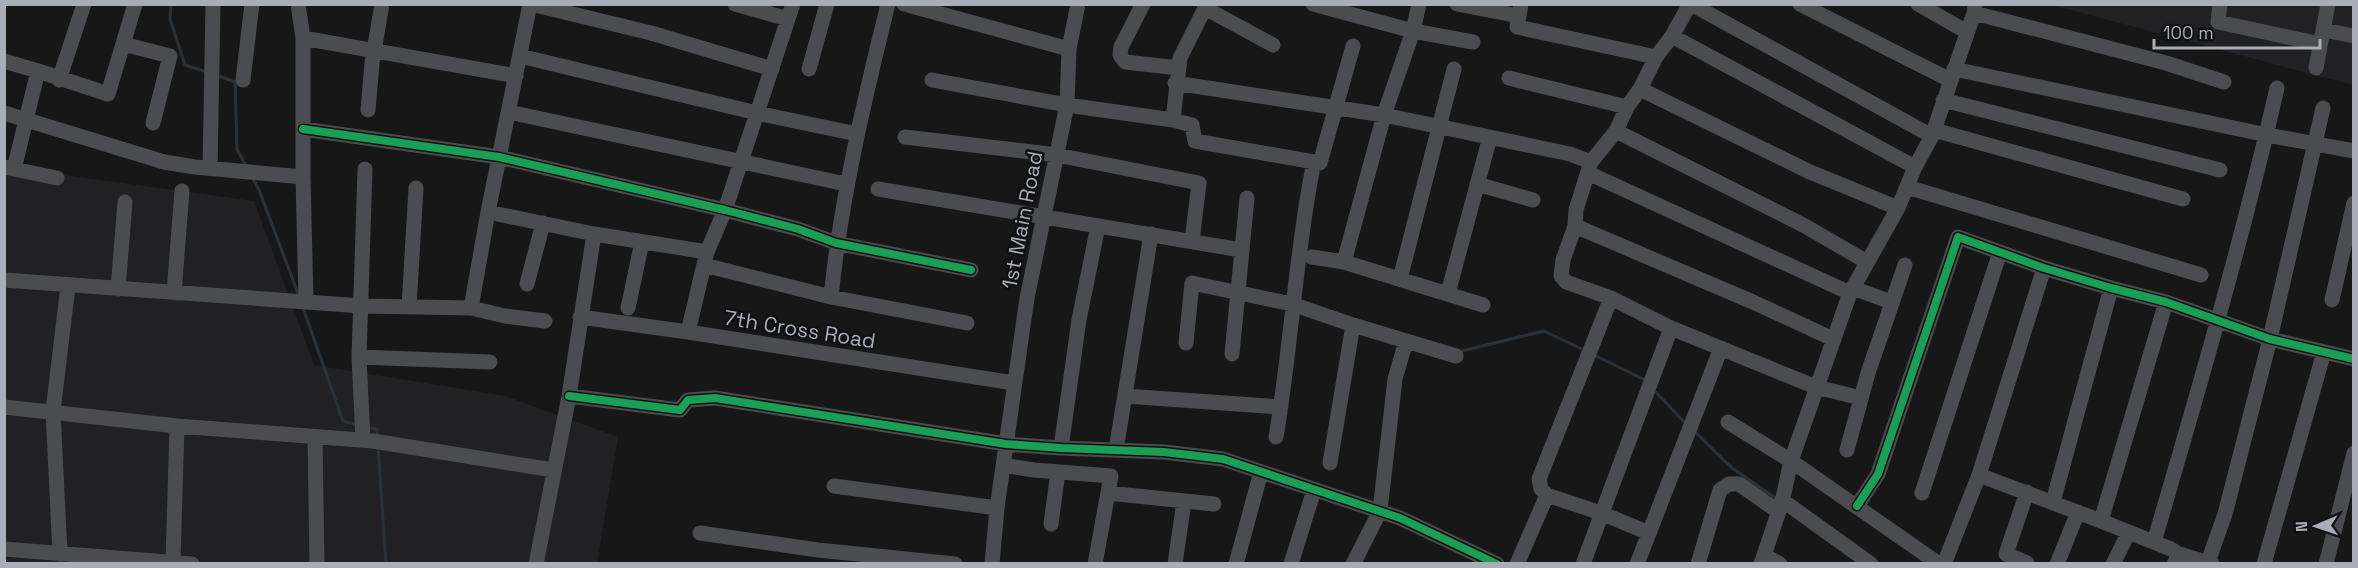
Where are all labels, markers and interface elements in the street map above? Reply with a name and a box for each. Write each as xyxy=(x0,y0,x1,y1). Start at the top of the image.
scale bar xyxy=(2154,12,2320,50)
text: 100 m xyxy=(2163,21,2214,44)
street label: 1st Main Road xyxy=(995,149,1049,291)
street label: 7th Cross Road xyxy=(722,304,878,354)
north arrow xyxy=(2286,496,2346,556)
text: N xyxy=(2291,521,2312,532)

